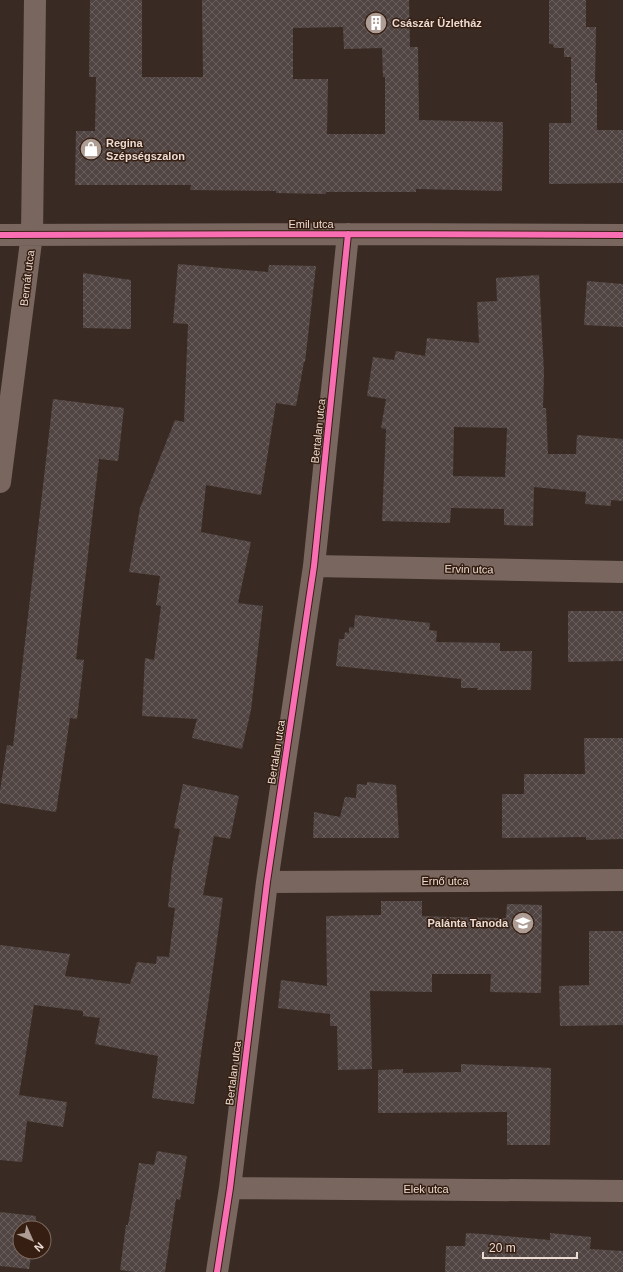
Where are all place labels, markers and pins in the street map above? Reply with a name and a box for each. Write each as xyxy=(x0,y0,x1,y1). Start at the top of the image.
building icon: Császár Üzletház xyxy=(363,10,389,36)
place label: Császár Üzletház xyxy=(392,17,482,29)
shop icon: Regina Szépségszalon xyxy=(78,136,104,162)
place label: Regina Szépségszalon xyxy=(106,137,185,162)
school or university icon: Palánta Tanoda xyxy=(510,910,536,936)
place label: Palánta Tanoda xyxy=(428,917,509,929)

